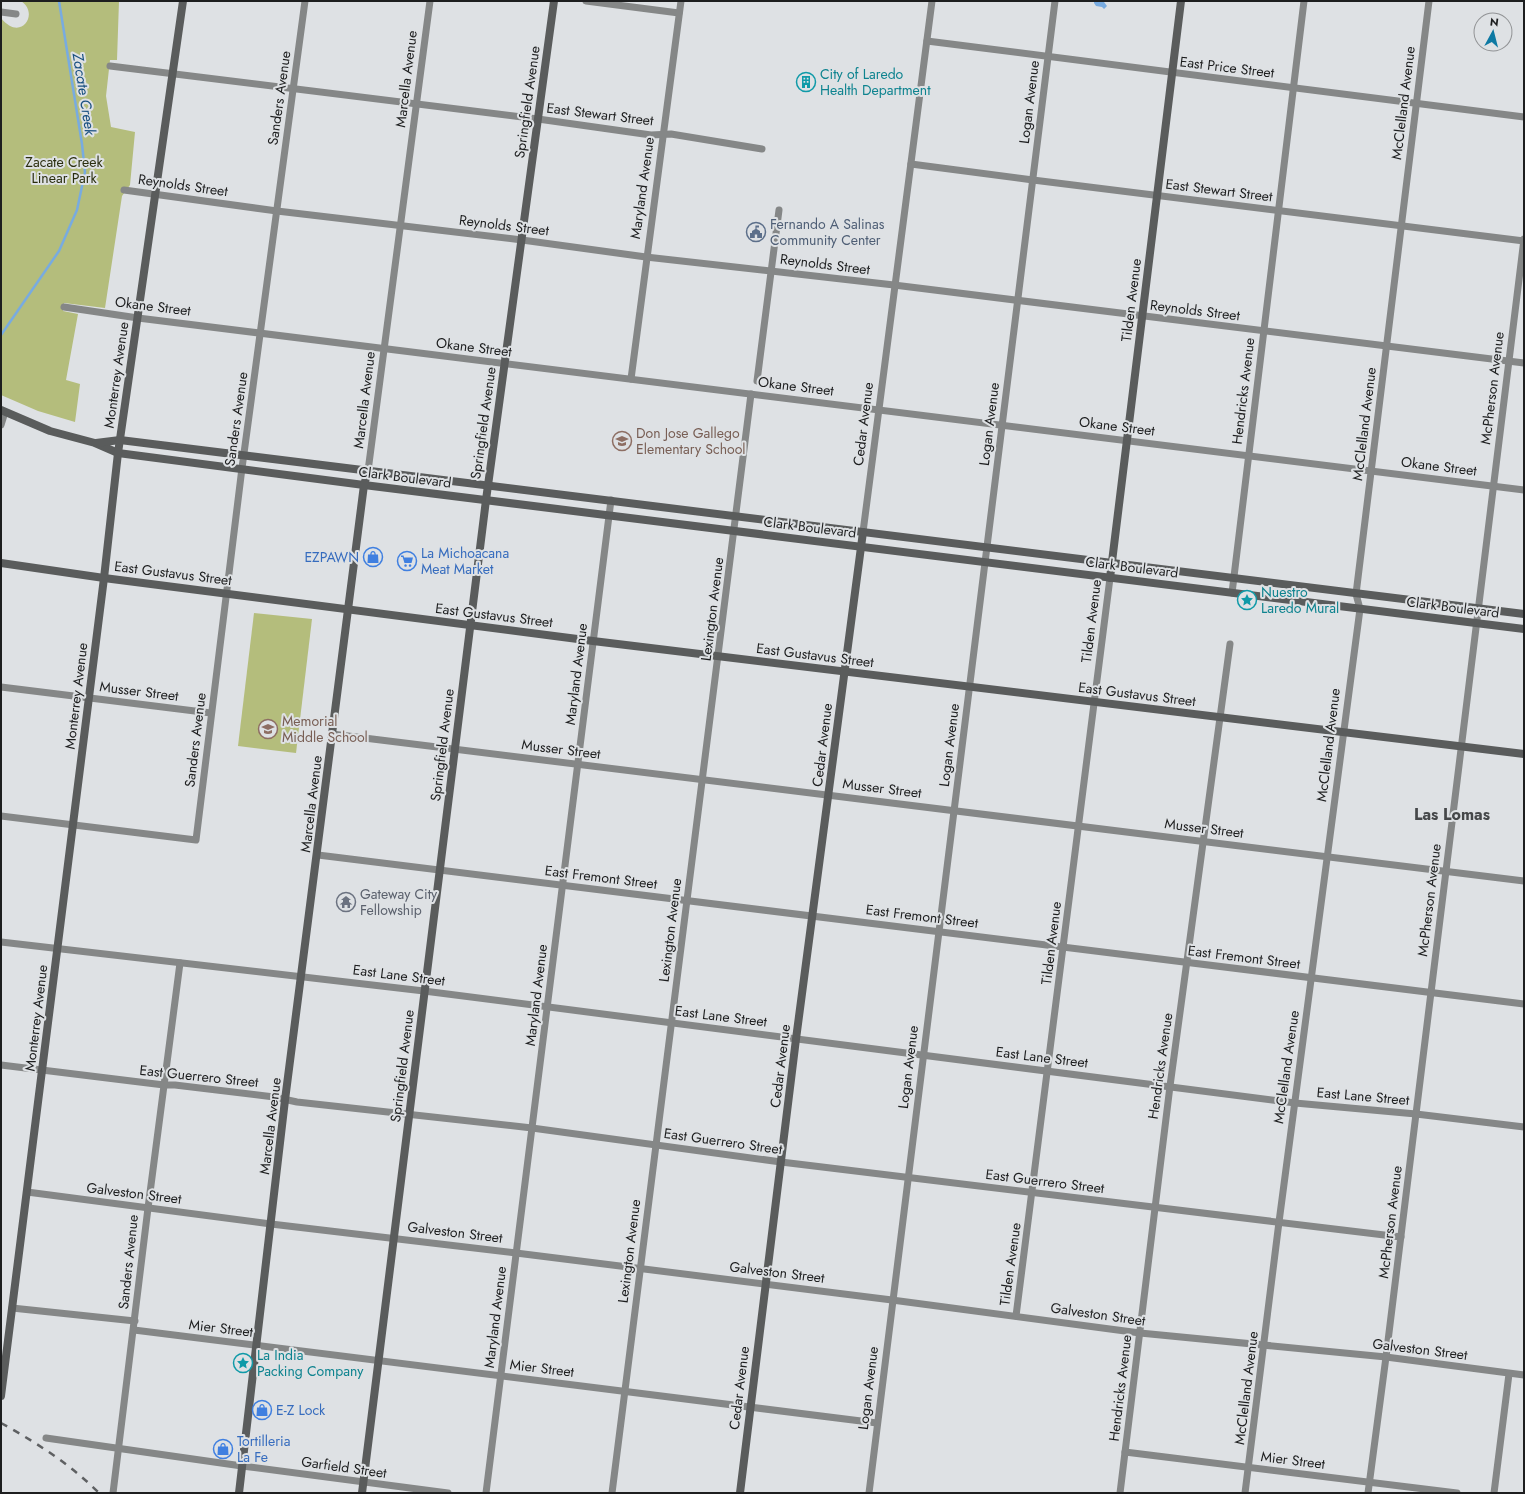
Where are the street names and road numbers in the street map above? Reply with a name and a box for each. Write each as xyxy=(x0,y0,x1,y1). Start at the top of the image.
street label: Marcella Avenue xyxy=(390,29,422,129)
street label: Springfield Avenue xyxy=(509,45,545,159)
street label: McClelland Avenue xyxy=(1386,45,1420,161)
street label: Sanders Avenue xyxy=(262,49,296,147)
street label: East Price Street xyxy=(1179,51,1276,83)
street label: Logan Avenue xyxy=(1014,59,1044,145)
street label: East Stewart Street xyxy=(545,98,655,131)
street label: Maryland Avenue xyxy=(625,136,659,240)
street label: Reynolds Street xyxy=(137,169,230,201)
street label: East Stewart Street xyxy=(1164,174,1274,207)
street label: Reynolds Street xyxy=(458,210,551,241)
street label: Reynolds Street xyxy=(779,249,872,280)
street label: Tilden Avenue xyxy=(1116,257,1146,343)
street label: Okane Street xyxy=(114,291,193,321)
street label: Reynolds Street xyxy=(1149,295,1242,326)
street label: Monterrey Avenue xyxy=(99,320,133,430)
street label: McPherson Avenue xyxy=(1475,330,1509,446)
street label: Okane Street xyxy=(435,332,514,362)
street label: Hendricks Avenue xyxy=(1227,337,1259,445)
street label: Marcella Avenue xyxy=(348,350,380,450)
street label: Springfield Avenue xyxy=(465,366,501,480)
street label: McClelland Avenue xyxy=(1347,366,1381,482)
street label: Sanders Avenue xyxy=(219,370,253,468)
street label: Okane Street xyxy=(757,371,836,401)
street label: Cedar Avenue xyxy=(848,381,878,467)
street label: Logan Avenue xyxy=(974,381,1004,467)
street label: Okane Street xyxy=(1078,411,1157,441)
street label: Okane Street xyxy=(1400,451,1479,481)
street label: Clark Boulevard xyxy=(357,461,453,493)
street label: Clark Boulevard xyxy=(762,511,858,543)
street label: Clark Boulevard xyxy=(1084,551,1180,583)
street label: East Gustavus Street xyxy=(113,556,234,590)
street label: Lexington Avenue xyxy=(696,556,728,662)
street label: Tilden Avenue xyxy=(1076,578,1106,664)
street label: Clark Boulevard xyxy=(1405,591,1501,623)
street label: East Gustavus Street xyxy=(434,598,555,632)
street label: Maryland Avenue xyxy=(560,622,592,726)
street label: East Gustavus Street xyxy=(755,638,876,672)
street label: Monterrey Avenue xyxy=(60,642,92,750)
street label: Musser Street xyxy=(98,676,180,706)
street label: East Gustavus Street xyxy=(1077,677,1198,711)
street label: McClelland Avenue xyxy=(1311,687,1345,803)
street label: Springfield Avenue xyxy=(425,688,459,802)
street label: Sanders Avenue xyxy=(179,692,211,788)
street label: Cedar Avenue xyxy=(807,702,837,788)
street label: Logan Avenue xyxy=(934,702,964,788)
street label: Musser Street xyxy=(520,734,602,764)
street label: Marcella Avenue xyxy=(295,754,327,854)
street label: Musser Street xyxy=(841,773,923,803)
street label: Musser Street xyxy=(1163,813,1245,843)
street label: McPherson Avenue xyxy=(1412,842,1446,958)
street label: East Fremont Street xyxy=(544,860,659,894)
street label: Lexington Avenue xyxy=(654,877,686,983)
street label: East Fremont Street xyxy=(865,899,980,933)
street label: Tilden Avenue xyxy=(1036,900,1066,986)
street label: East Fremont Street xyxy=(1187,940,1302,974)
street label: Maryland Avenue xyxy=(520,943,552,1047)
street label: East Lane Street xyxy=(352,959,447,991)
street label: Monterrey Avenue xyxy=(20,964,52,1072)
street label: East Lane Street xyxy=(674,1000,769,1032)
street label: Springfield Avenue xyxy=(385,1009,419,1123)
street label: McClelland Avenue xyxy=(1268,1009,1304,1125)
street label: Hendricks Avenue xyxy=(1143,1011,1177,1121)
street label: Cedar Avenue xyxy=(765,1023,795,1109)
street label: Logan Avenue xyxy=(893,1024,923,1110)
street label: East Lane Street xyxy=(995,1041,1090,1073)
street label: East Guerrero Street xyxy=(139,1060,260,1092)
street label: Marcella Avenue xyxy=(254,1076,286,1176)
street label: East Lane Street xyxy=(1316,1082,1411,1110)
street label: East Guerrero Street xyxy=(662,1123,784,1159)
street label: East Guerrero Street xyxy=(984,1164,1106,1198)
street label: McPherson Avenue xyxy=(1373,1164,1407,1280)
street label: Galveston Street xyxy=(85,1177,183,1209)
street label: Lexington Avenue xyxy=(613,1198,645,1304)
street label: Sanders Avenue xyxy=(113,1214,143,1310)
street label: Galveston Street xyxy=(406,1216,504,1248)
street label: Tilden Avenue xyxy=(994,1221,1026,1307)
street label: Galveston Street xyxy=(728,1256,826,1288)
street label: Maryland Avenue xyxy=(479,1265,511,1369)
street label: Galveston Street xyxy=(1049,1297,1147,1331)
street label: Mier Street xyxy=(188,1314,255,1342)
street label: McClelland Avenue xyxy=(1229,1330,1263,1446)
street label: Galveston Street xyxy=(1371,1333,1469,1365)
street label: Hendricks Avenue xyxy=(1104,1334,1136,1442)
street label: Cedar Avenue xyxy=(724,1345,754,1431)
street label: Logan Avenue xyxy=(853,1345,883,1431)
street label: Mier Street xyxy=(509,1354,576,1382)
street label: Mier Street xyxy=(1260,1446,1327,1474)
street label: Garfield Street xyxy=(300,1451,389,1483)

